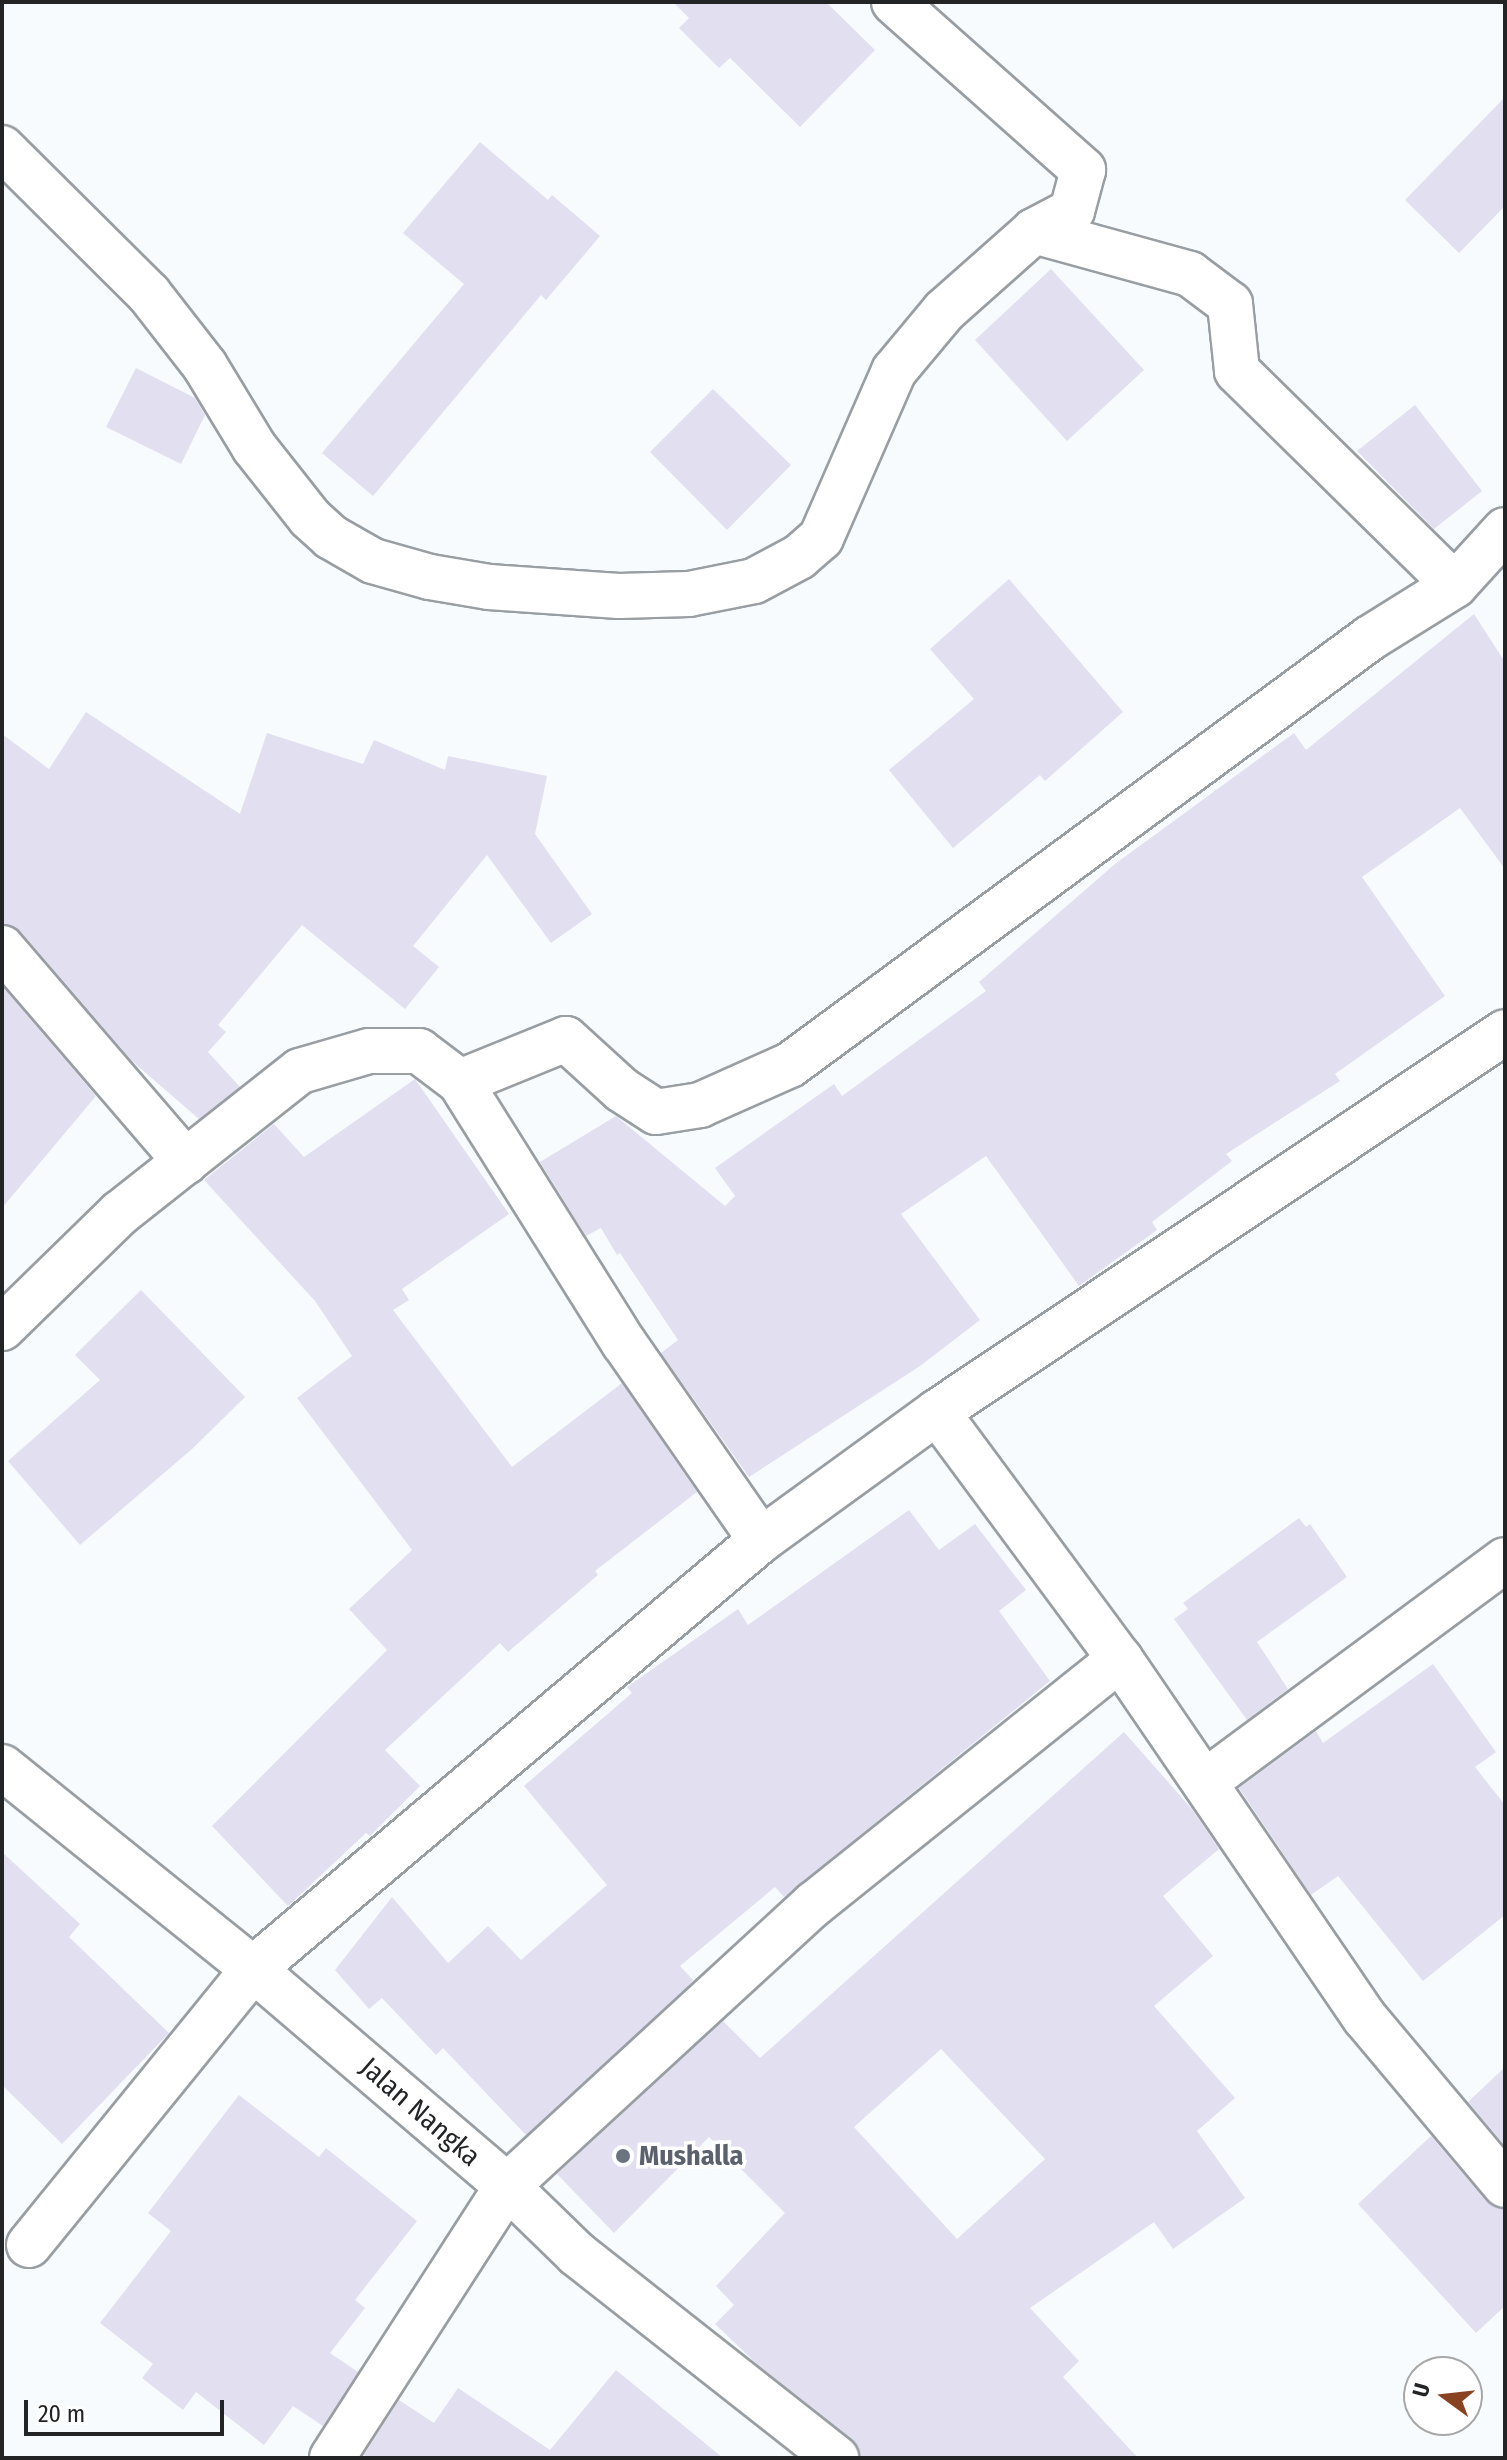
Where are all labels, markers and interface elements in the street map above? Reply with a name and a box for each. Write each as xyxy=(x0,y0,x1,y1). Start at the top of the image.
street label: Jalan Nangka xyxy=(353,2051,487,2173)
place label: Mushalla xyxy=(639,2139,743,2173)
marker: Mushalla xyxy=(614,2147,632,2165)
north arrow xyxy=(1403,2356,1483,2436)
text: U xyxy=(1407,2380,1436,2400)
scale bar xyxy=(28,2384,228,2434)
text: 20 m xyxy=(38,2400,85,2428)

